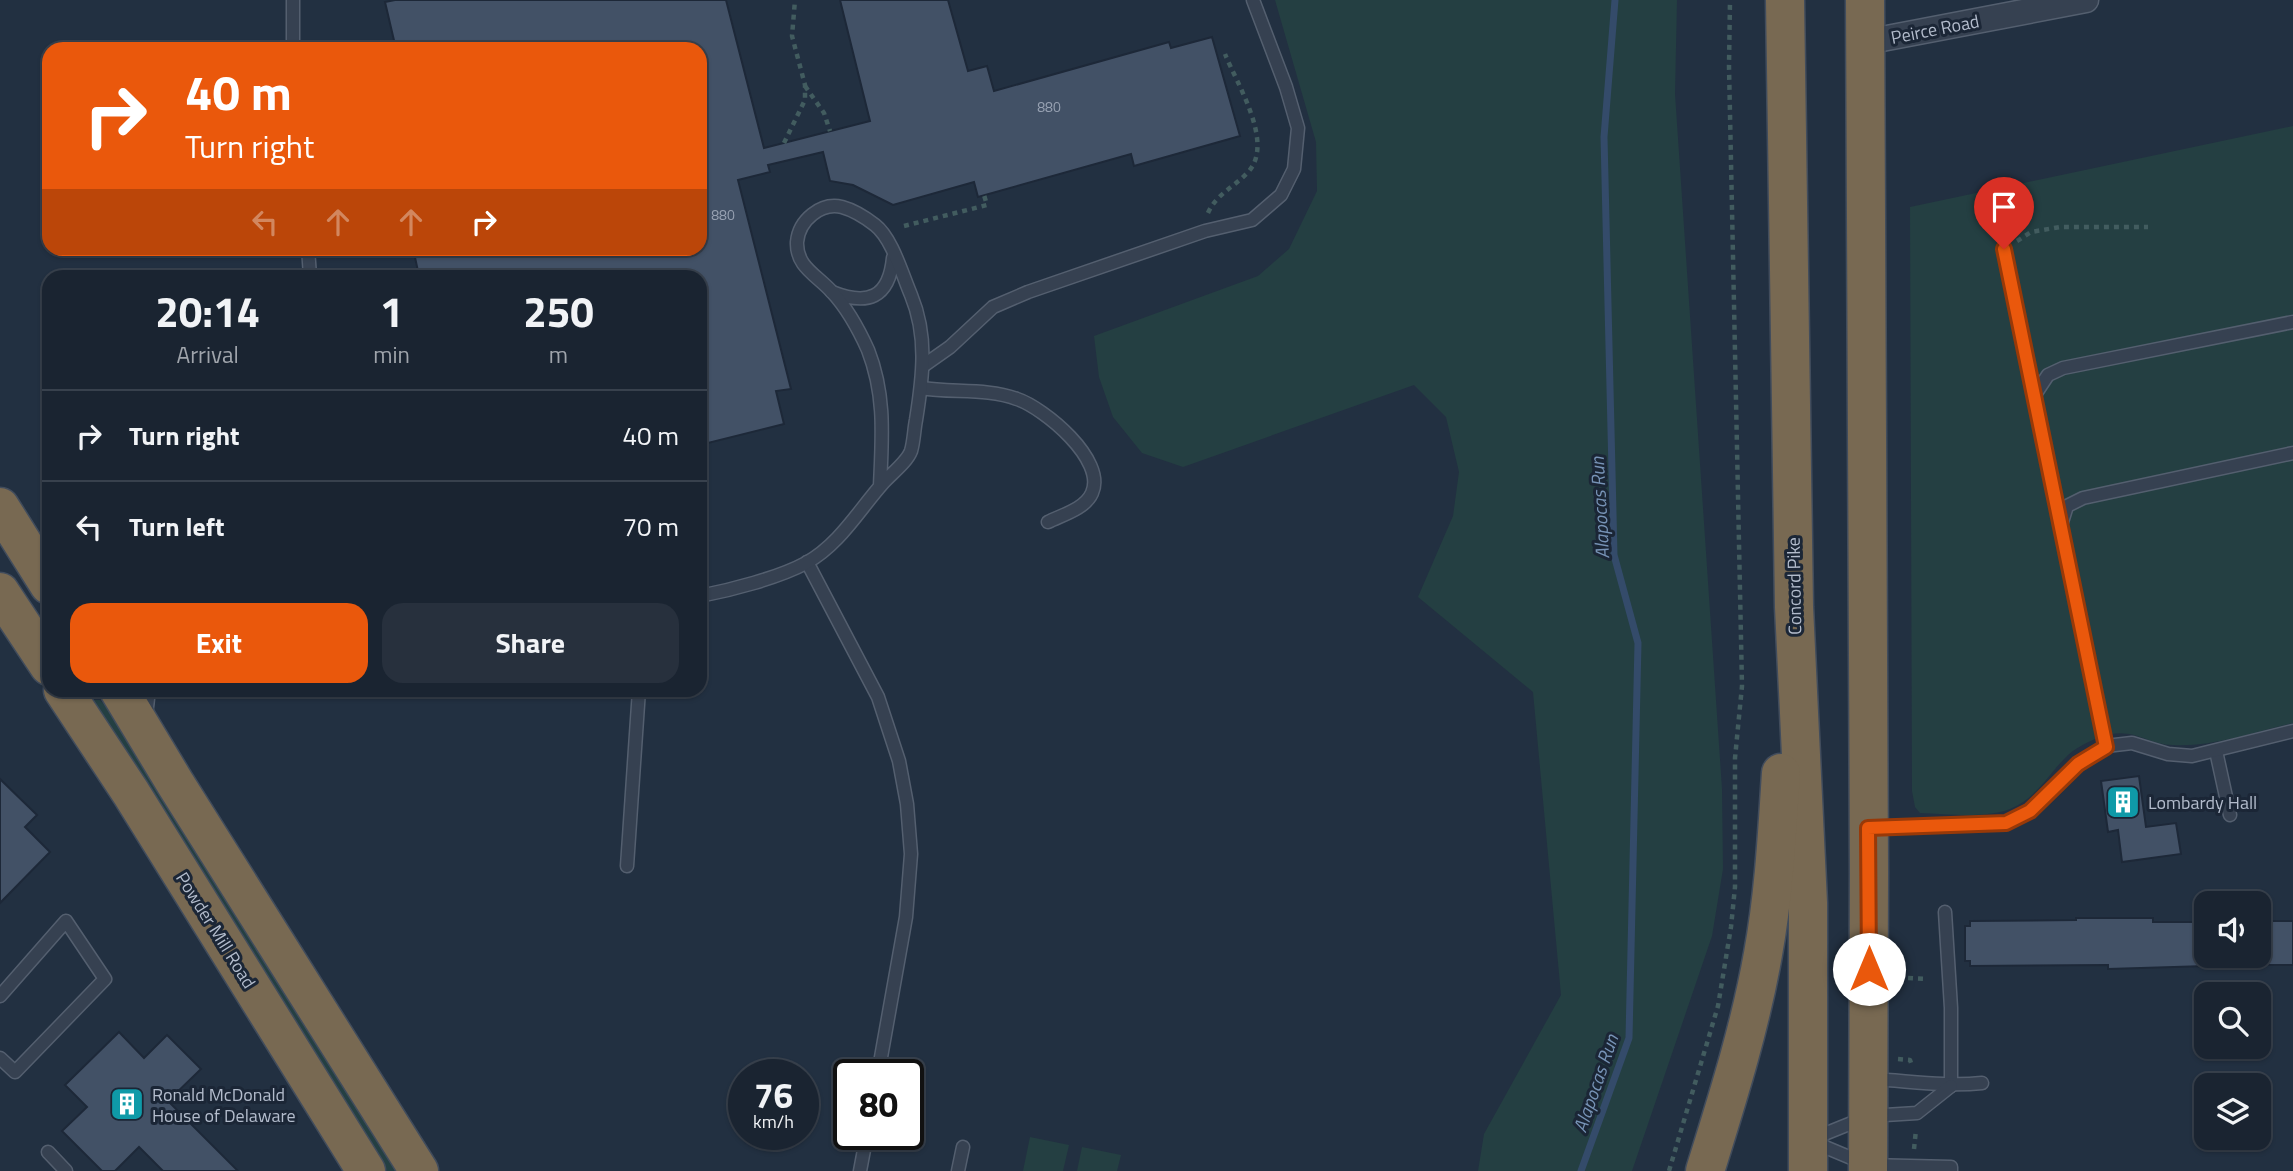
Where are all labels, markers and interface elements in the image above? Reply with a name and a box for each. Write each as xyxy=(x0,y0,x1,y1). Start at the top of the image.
street label: Peirce Road xyxy=(1889,7,1981,51)
text: 40 m xyxy=(185,54,292,129)
icon: right xyxy=(70,70,161,161)
house number: 880 xyxy=(1037,96,1061,117)
text: Turn right xyxy=(185,122,314,170)
pin xyxy=(1974,177,2034,249)
icon: arrive xyxy=(1985,188,2023,226)
icon: left xyxy=(246,203,284,241)
icon: ahead xyxy=(319,203,357,241)
icon: ahead xyxy=(392,203,430,241)
icon: right xyxy=(465,203,503,241)
house number: 880 xyxy=(711,204,735,225)
text: 20:14 xyxy=(155,279,260,343)
text: 1 xyxy=(380,279,403,343)
text: 250 xyxy=(523,279,594,343)
text: Arrival xyxy=(176,337,239,372)
text: min xyxy=(373,337,410,372)
text: m xyxy=(549,337,568,372)
text: Turn right xyxy=(129,416,240,455)
text: 40 m xyxy=(622,416,679,455)
icon: right xyxy=(70,417,108,455)
water label: Alapocas Run xyxy=(1582,456,1616,560)
text: Turn left xyxy=(129,507,224,546)
text: 70 m xyxy=(622,507,679,546)
icon: left xyxy=(70,508,108,546)
street label: Concord Pike xyxy=(1780,537,1808,635)
button: Exit xyxy=(70,603,368,683)
button: Share xyxy=(382,603,679,683)
building icon: Lombardy Hall xyxy=(2104,783,2142,821)
place label: Lombardy Hall xyxy=(2148,789,2257,816)
street label: Powder Mill Road xyxy=(169,867,263,993)
map controls xyxy=(2194,891,2271,1150)
button: sound xyxy=(2194,891,2271,968)
position arrow xyxy=(1832,932,1906,1006)
button: search xyxy=(2194,982,2271,1059)
water label: Alapocas Run xyxy=(1565,1030,1625,1136)
speed limit sign: 80 xyxy=(833,1059,924,1150)
text: 76 xyxy=(754,1068,793,1122)
button: layers xyxy=(2194,1073,2271,1150)
place label: Ronald McDonald House of Delaware xyxy=(152,1081,296,1129)
building icon: Ronald McDonald House of Delaware xyxy=(108,1085,146,1123)
text: km/h xyxy=(753,1108,794,1135)

